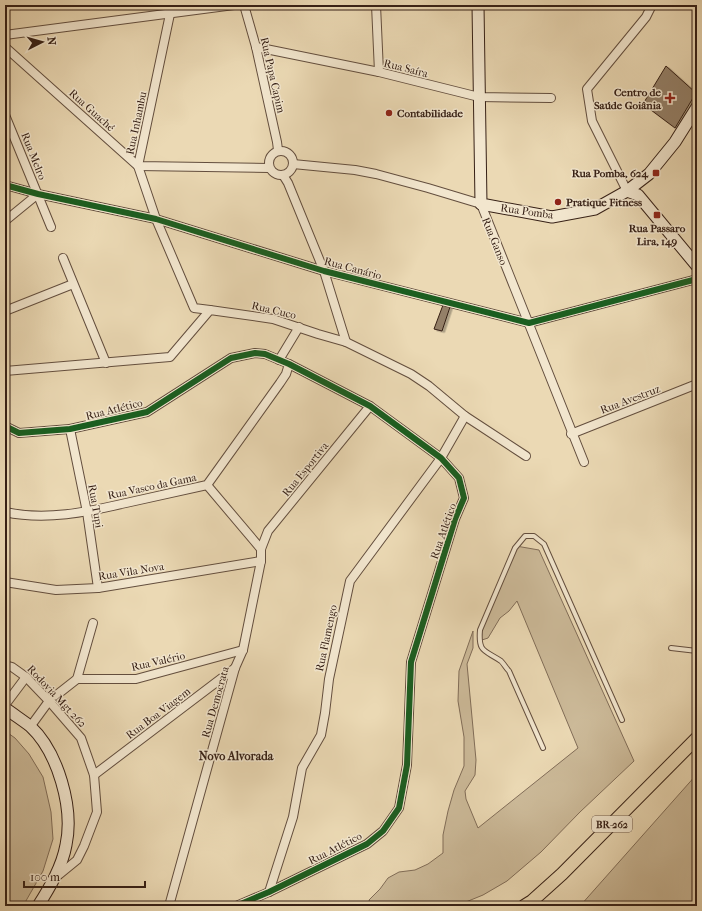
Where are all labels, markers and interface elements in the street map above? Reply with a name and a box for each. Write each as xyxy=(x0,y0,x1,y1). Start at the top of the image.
north arrow xyxy=(22,22,62,62)
text: N xyxy=(45,36,58,46)
street label: Rua Papa Capim xyxy=(257,36,288,115)
street label: Rua Saíra xyxy=(382,57,430,80)
street label: Rua Guaché xyxy=(66,86,118,135)
place label: Centro de Saúde Goiânia xyxy=(594,86,662,112)
street label: Rua Inhambu xyxy=(123,89,150,156)
marker: Centro de Saúde Goiânia xyxy=(664,92,676,104)
place label: Contabilidade xyxy=(397,107,463,120)
marker: Contabilidade xyxy=(384,108,394,118)
street label: Rua Melro xyxy=(18,131,49,182)
place label: Rua Pomba, 624 xyxy=(572,167,648,180)
marker: Rua Pomba, 624 xyxy=(651,168,661,178)
place label: Pratique Fitness xyxy=(566,196,642,209)
marker: Pratique Fitness xyxy=(553,197,563,207)
street label: Rua Pomba xyxy=(500,201,555,222)
marker: Rua Passaro Lira, 149 xyxy=(652,210,662,220)
street label: Rua Ganso xyxy=(479,215,510,267)
place label: Rua Passaro Lira, 149 xyxy=(629,222,686,248)
street label: Rua Canário xyxy=(323,255,383,282)
street label: Rua Cuco xyxy=(250,299,298,322)
street label: Rua Avestruz xyxy=(598,382,662,417)
street label: Rua Atlético xyxy=(84,396,144,423)
street label: Rua Esportiva xyxy=(280,439,332,499)
street label: Rua Vasco da Gama xyxy=(107,471,199,502)
street label: Rua Tupi xyxy=(85,483,106,530)
street label: Rua Atlético xyxy=(428,501,459,561)
street label: Rua Vila Nova xyxy=(97,560,166,583)
street label: Rua Flamengo xyxy=(313,603,340,673)
street label: Rua Valério xyxy=(130,649,187,674)
street label: Rodovia Mgt 262 xyxy=(24,662,89,731)
street label: Rua Democrata xyxy=(199,664,232,739)
street label: Rua Boa Viagem xyxy=(123,684,194,742)
district label: Novo Alvorada xyxy=(199,749,274,763)
road number: BR-262 xyxy=(592,816,632,832)
street label: Rua Atlético xyxy=(306,829,365,867)
scale bar xyxy=(24,863,145,889)
text: 100 m xyxy=(30,870,60,884)

